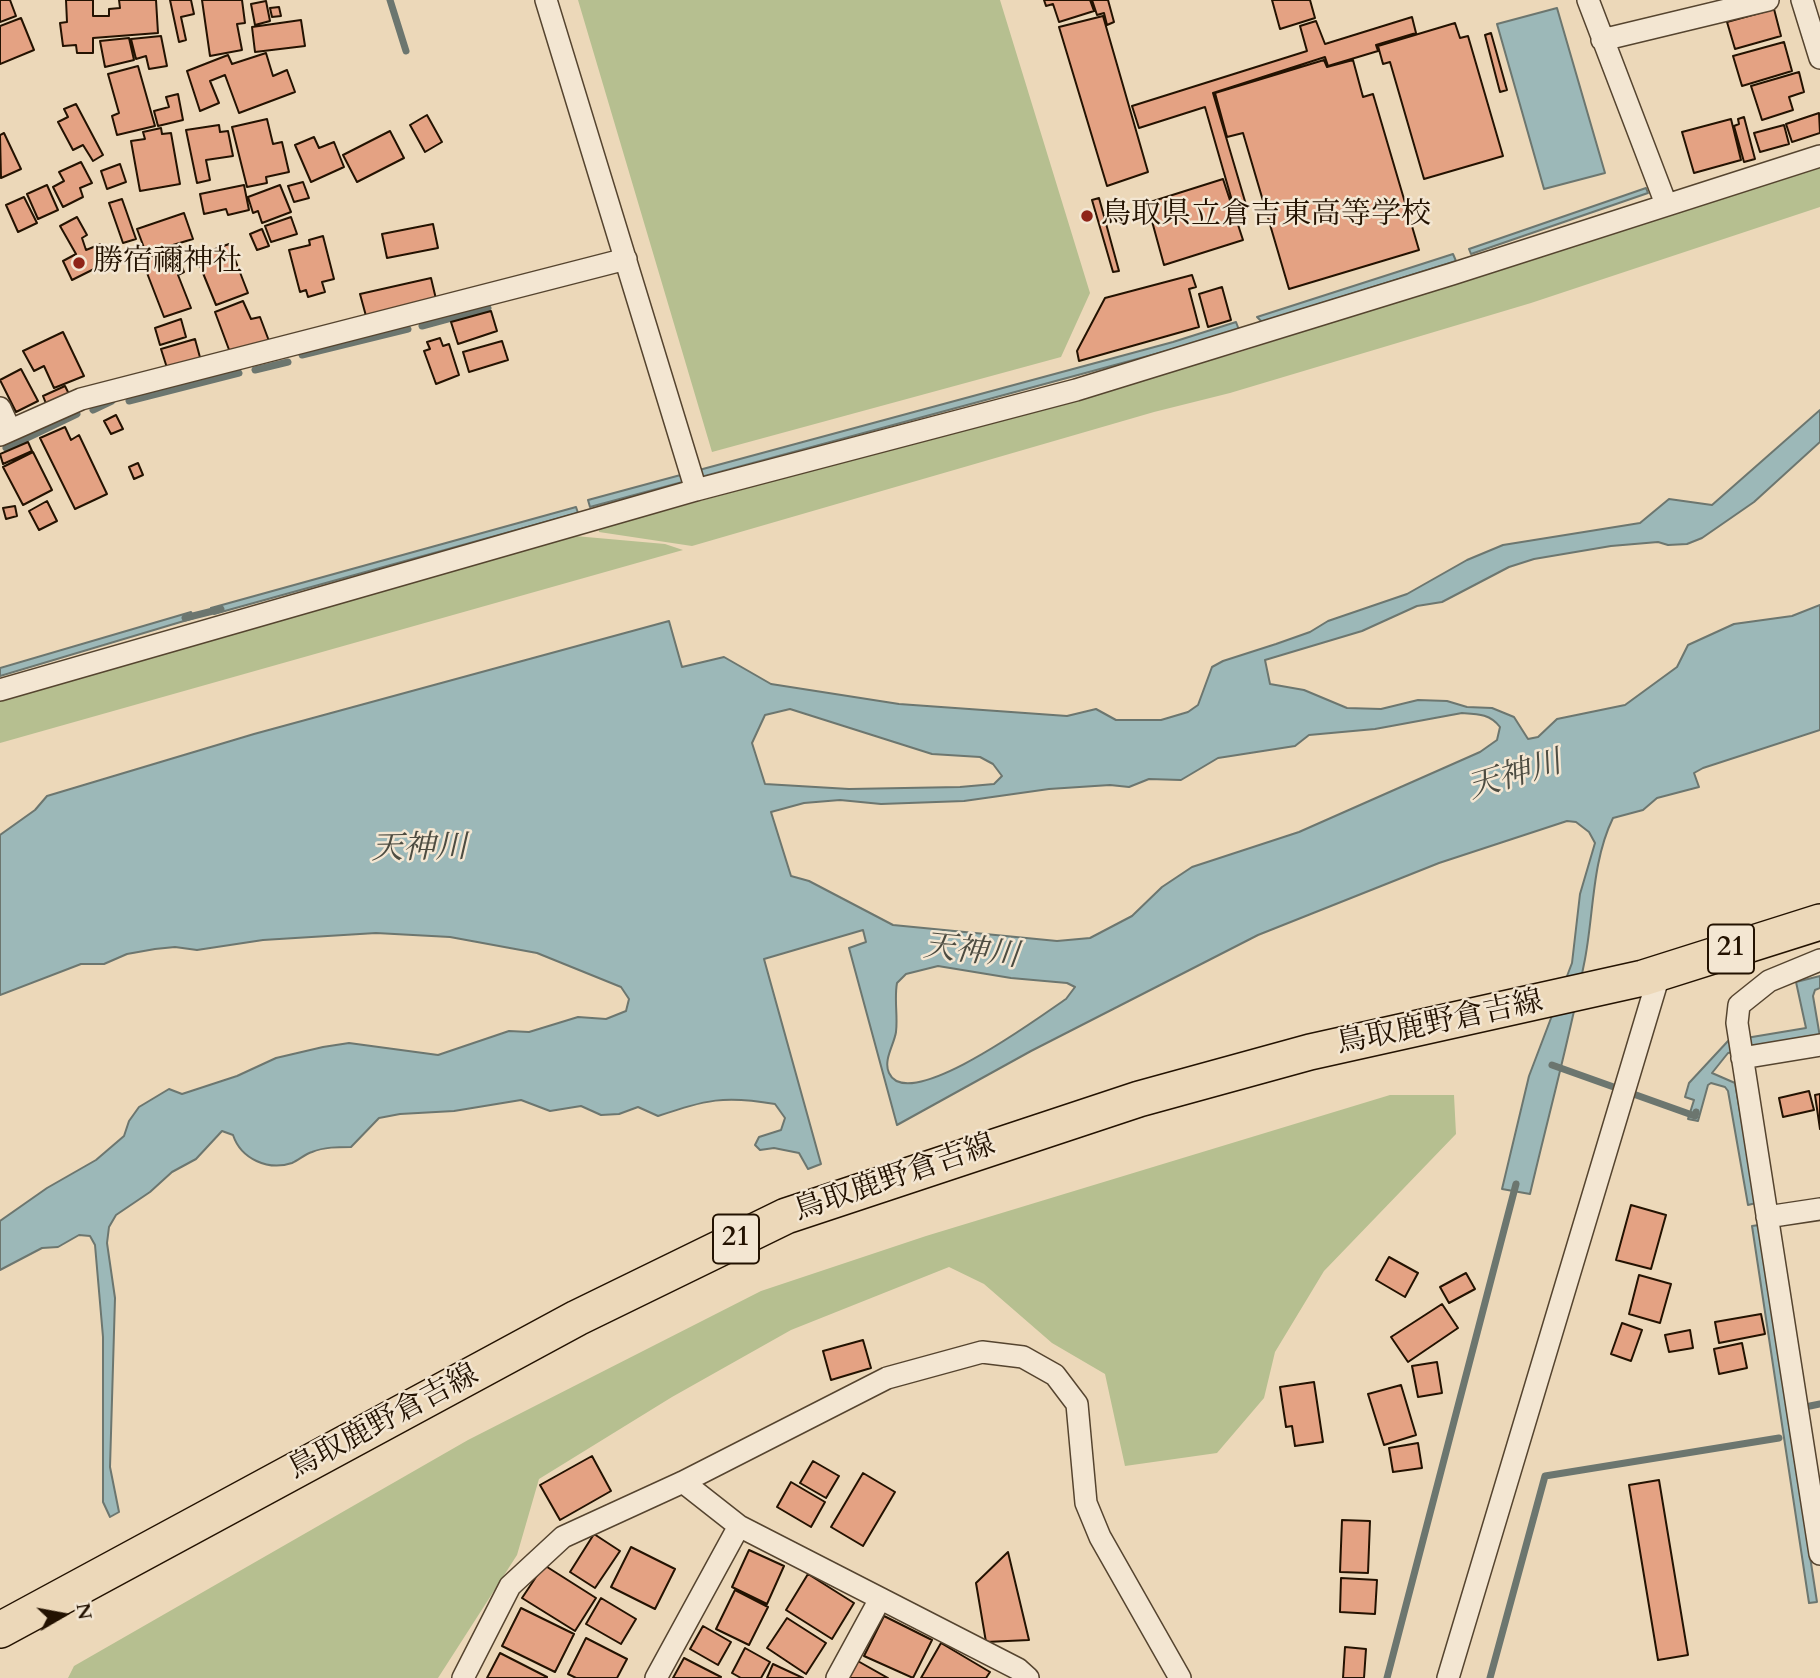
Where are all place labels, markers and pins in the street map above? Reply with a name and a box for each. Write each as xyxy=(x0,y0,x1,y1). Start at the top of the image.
place label: 鳥取県立倉吉東高等学校 xyxy=(1101,198,1431,234)
marker: 鳥取県立倉吉東高等学校 xyxy=(1079,208,1095,224)
place label: 勝宿禰神社 xyxy=(93,245,243,281)
marker: 勝宿禰神社 xyxy=(71,255,87,271)

